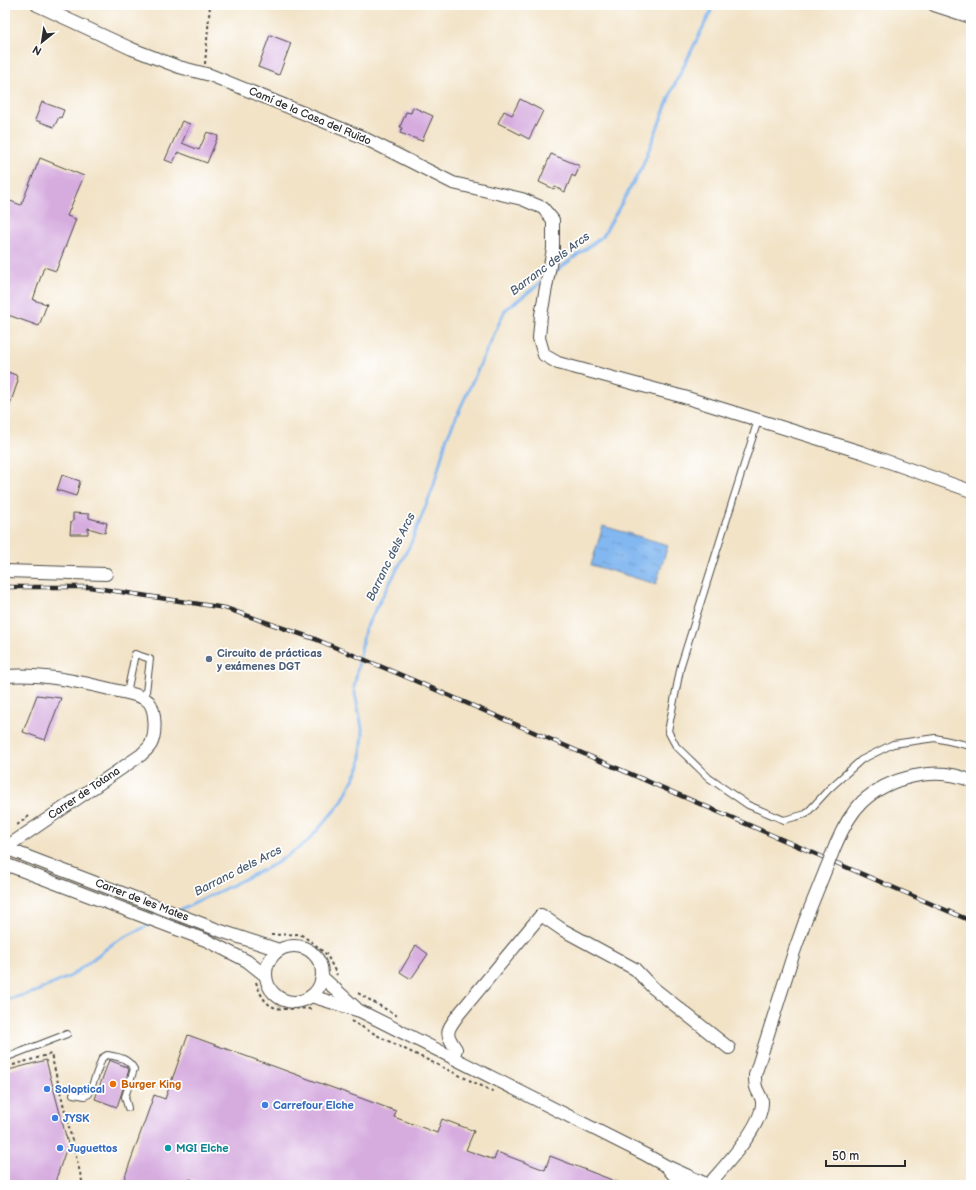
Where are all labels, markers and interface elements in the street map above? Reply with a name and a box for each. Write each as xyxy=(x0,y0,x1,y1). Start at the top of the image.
north arrow xyxy=(22,22,62,62)
text: N xyxy=(30,43,44,58)
street label: Camí de la Casa del Ruïdo xyxy=(247,84,373,148)
water label: Barranc dels Arcs xyxy=(507,229,593,299)
water label: Barranc dels Arcs xyxy=(363,510,419,604)
place label: Circuito de prácticas y exámenes DGT xyxy=(217,647,322,673)
marker: Circuito de prácticas y exámenes DGT xyxy=(204,654,214,664)
street label: Carrer de Totana xyxy=(46,764,122,822)
water label: Barranc dels Arcs xyxy=(192,842,284,900)
street label: Carrer de les Mates xyxy=(93,876,191,924)
place label: Burger King xyxy=(121,1078,181,1091)
marker: Burger King xyxy=(108,1079,118,1089)
place label: Soloptical xyxy=(55,1083,105,1096)
marker: Soloptical xyxy=(42,1084,52,1094)
place label: Carrefour Elche xyxy=(273,1099,354,1112)
marker: Carrefour Elche xyxy=(260,1100,270,1110)
place label: JYSK xyxy=(63,1112,90,1125)
marker: JYSK xyxy=(50,1113,60,1123)
place label: Juguettos xyxy=(68,1142,118,1155)
place label: MGI Elche xyxy=(176,1142,229,1155)
scale bar xyxy=(826,1142,905,1168)
marker: Juguettos xyxy=(55,1143,65,1153)
marker: MGI Elche xyxy=(163,1143,173,1153)
text: 50 m xyxy=(832,1149,859,1164)

